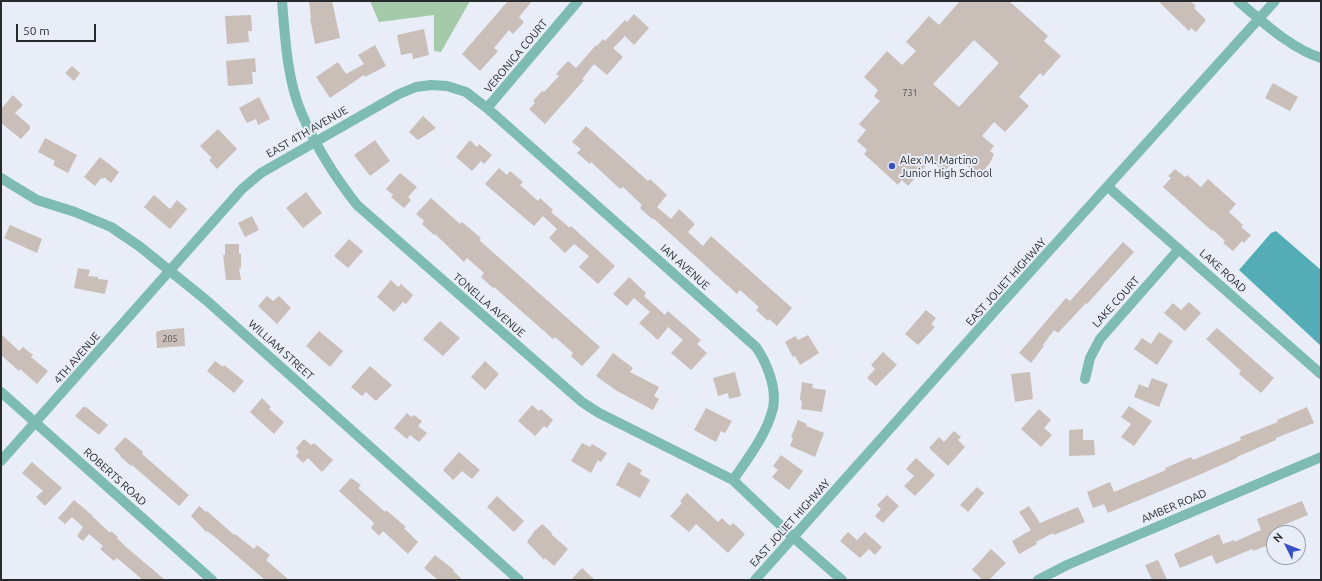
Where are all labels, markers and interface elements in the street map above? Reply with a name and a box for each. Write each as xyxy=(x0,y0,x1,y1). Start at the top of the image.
scale bar xyxy=(18,16,98,42)
street label: VERONICA COURT xyxy=(482,17,550,95)
text: 50 m xyxy=(23,24,50,37)
house number: 731 xyxy=(902,88,918,98)
street label: EAST 4TH AVENUE xyxy=(264,103,350,161)
place label: Alex M. Martino Junior High School xyxy=(900,153,992,179)
marker: Alex M. Martino Junior High School xyxy=(887,161,897,171)
street label: EAST JOLIET HIGHWAY xyxy=(963,235,1049,329)
street label: IAN AVENUE xyxy=(658,241,712,293)
street label: LAKE ROAD xyxy=(1197,246,1249,296)
street label: TONELLA AVENUE xyxy=(450,270,528,340)
street label: LAKE COURT xyxy=(1090,274,1142,330)
street label: WILLIAM STREET xyxy=(246,317,316,383)
street label: 4TH AVENUE xyxy=(51,330,103,386)
house number: 205 xyxy=(162,334,178,344)
street label: ROBERTS ROAD xyxy=(81,445,149,509)
street label: EAST JOLIET HIGHWAY xyxy=(747,476,833,570)
street label: AMBER ROAD xyxy=(1139,486,1209,526)
north arrow xyxy=(1266,525,1306,565)
text: N xyxy=(1271,530,1285,545)

